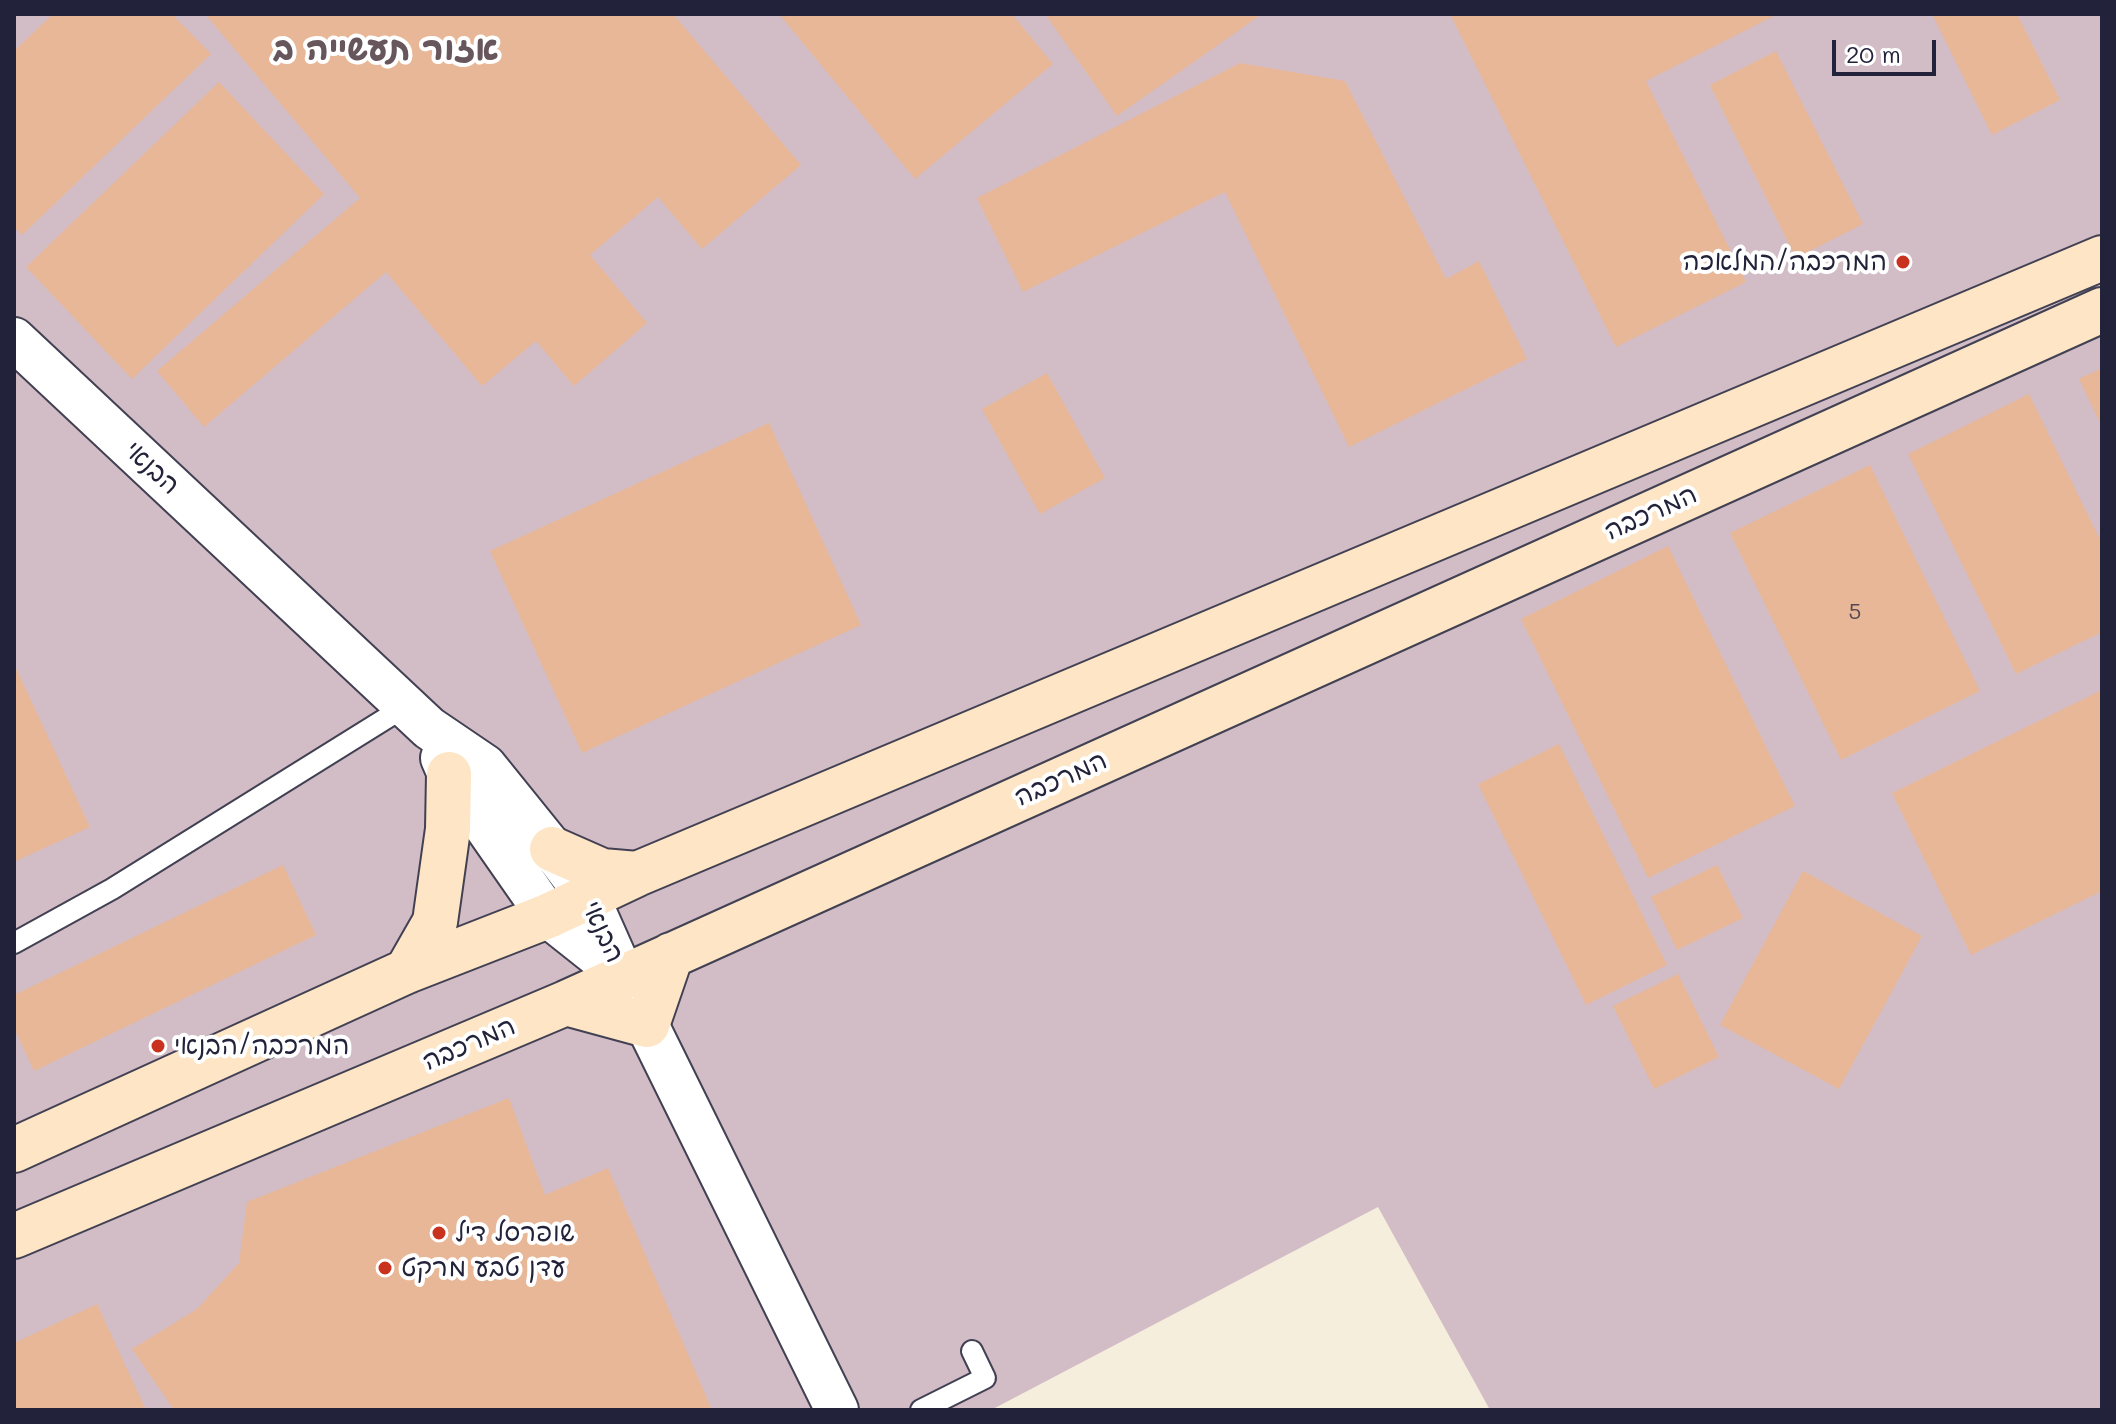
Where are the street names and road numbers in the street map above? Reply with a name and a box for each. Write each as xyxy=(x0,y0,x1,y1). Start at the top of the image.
street label: הבנאי xyxy=(118,435,186,501)
street label: המרכבה xyxy=(1600,479,1702,547)
street label: המרכבה xyxy=(1010,745,1112,813)
street label: הבנאי xyxy=(575,896,631,968)
street label: המרכבה xyxy=(418,1011,520,1077)

